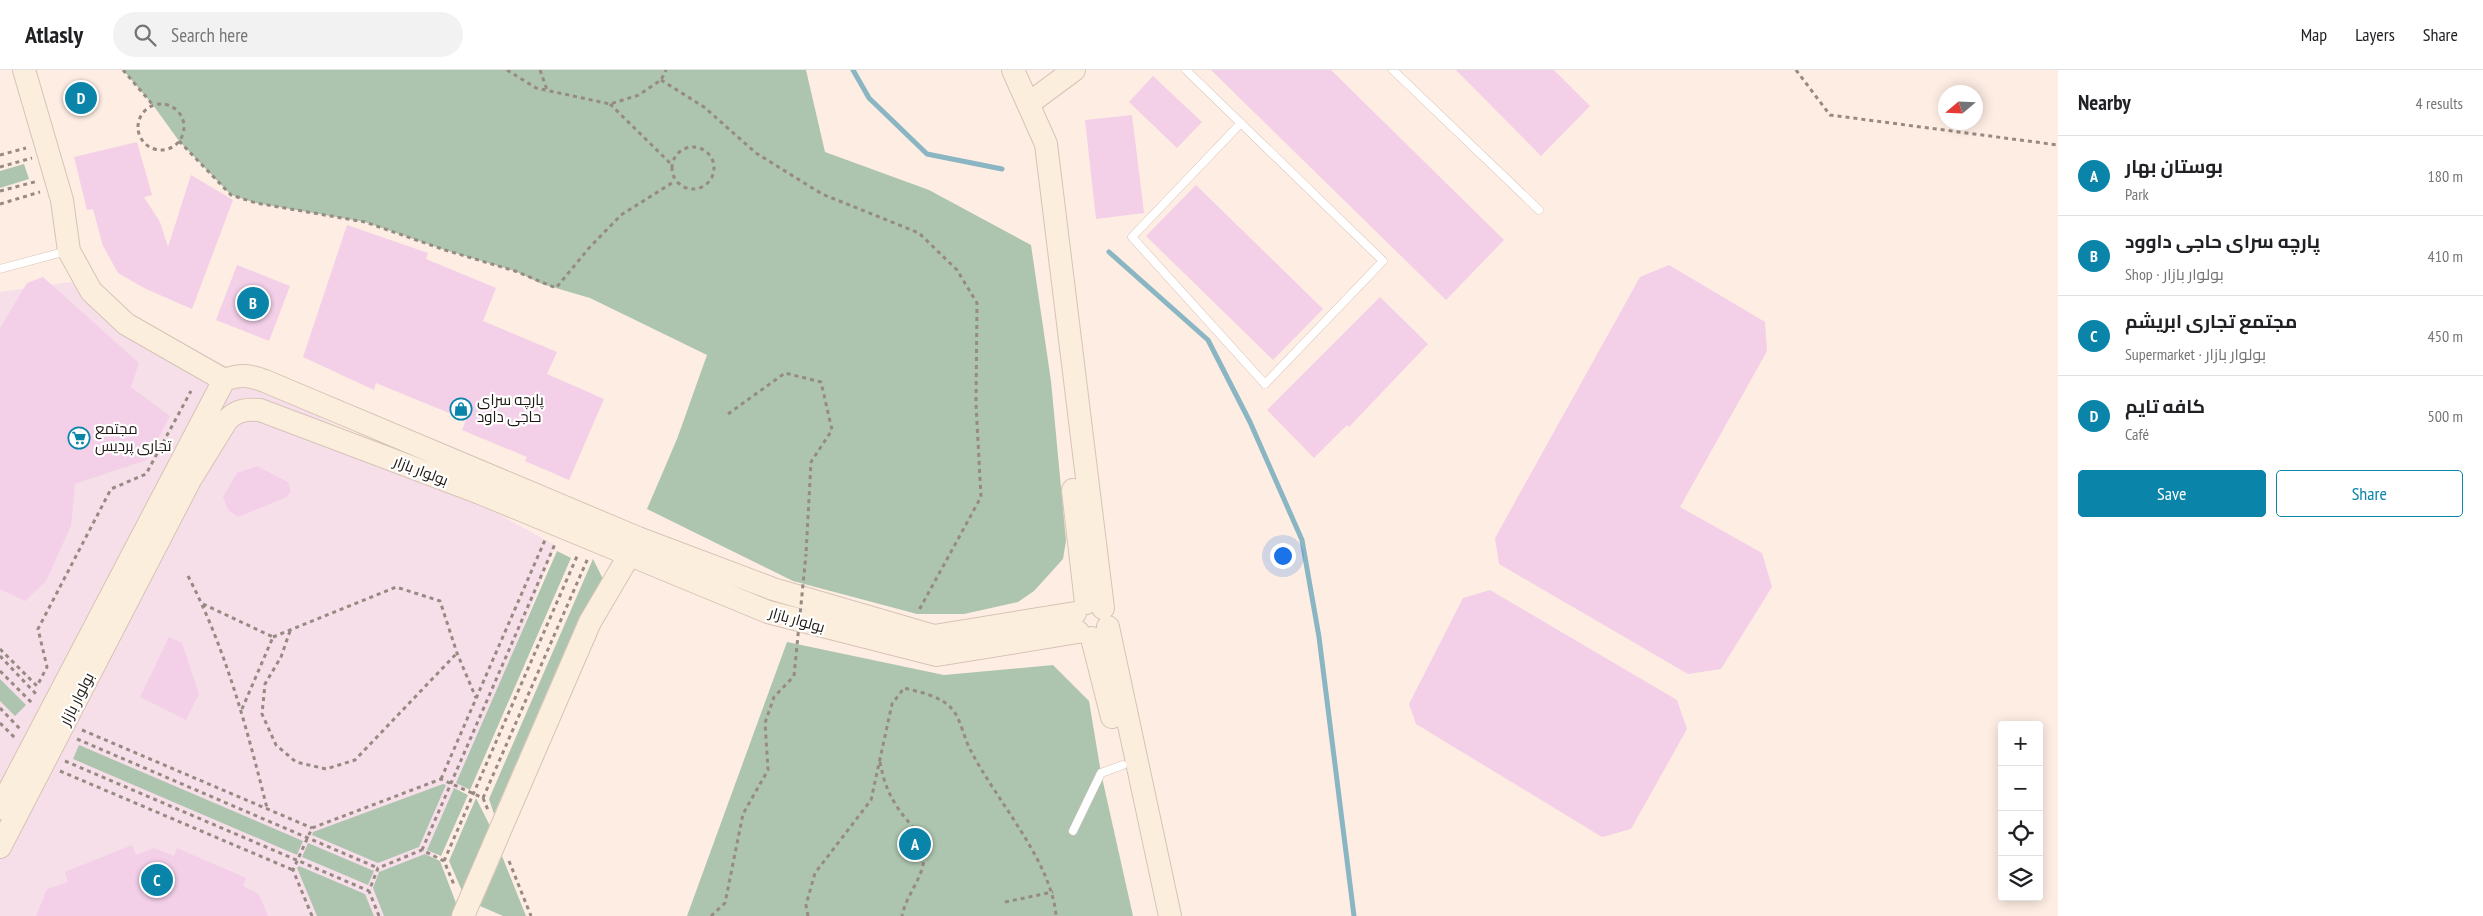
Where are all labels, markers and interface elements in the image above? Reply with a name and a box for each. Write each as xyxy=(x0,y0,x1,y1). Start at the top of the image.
search box xyxy=(113,12,463,57)
text: Atlasly xyxy=(25,19,83,50)
icon: search xyxy=(131,21,159,49)
text: Search here xyxy=(171,23,248,47)
text: Map xyxy=(2301,23,2327,46)
text: Layers xyxy=(2355,23,2395,46)
text: Share xyxy=(2423,23,2458,46)
pin: D xyxy=(65,79,97,117)
north arrow xyxy=(1938,85,1983,130)
text: Nearby xyxy=(2078,89,2131,116)
text: 4 results xyxy=(2416,93,2463,113)
text: بوستان بهار xyxy=(2125,154,2223,178)
text: A xyxy=(2090,166,2098,186)
text: 180 m xyxy=(2428,166,2463,186)
text: Park xyxy=(2125,184,2149,204)
text: پارچه سرای حاجی داوود xyxy=(2125,229,2320,253)
text: B xyxy=(2090,246,2098,266)
text: 410 m xyxy=(2428,246,2463,266)
text: Shop · بولوار بازار xyxy=(2125,264,2224,284)
pin: B xyxy=(237,284,269,322)
text: مجتمع تجاری ابریشم xyxy=(2125,309,2297,333)
text: C xyxy=(2090,326,2098,346)
text: 450 m xyxy=(2428,326,2463,346)
text: Supermarket · بولوار بازار xyxy=(2125,344,2266,364)
place label: پارچه سرای حاجی داود xyxy=(477,390,544,427)
text: كافه تايم xyxy=(2125,394,2205,418)
shop icon: پارچه سرای حاجی داود xyxy=(449,397,473,421)
text: D xyxy=(2090,406,2098,426)
text: 500 m xyxy=(2428,406,2463,426)
place label: مجتمع تجاری پردیس xyxy=(95,419,172,456)
text: Café xyxy=(2125,424,2149,444)
supermarket icon: مجتمع تجاری پردیس xyxy=(67,426,91,450)
street label: بولوار بازار xyxy=(390,451,451,490)
button: Save xyxy=(2078,470,2266,517)
button: Share xyxy=(2276,470,2463,517)
your location xyxy=(1270,543,1296,569)
street label: بولوار بازار xyxy=(766,602,827,637)
street label: بولوار بازار xyxy=(55,669,98,729)
map controls xyxy=(1998,721,2043,901)
button: + xyxy=(1998,721,2043,766)
button: − xyxy=(1998,766,2043,811)
button: locate xyxy=(1998,811,2043,856)
pin: A xyxy=(899,825,931,863)
button: layers xyxy=(1998,856,2043,901)
pin: C xyxy=(141,861,173,899)

